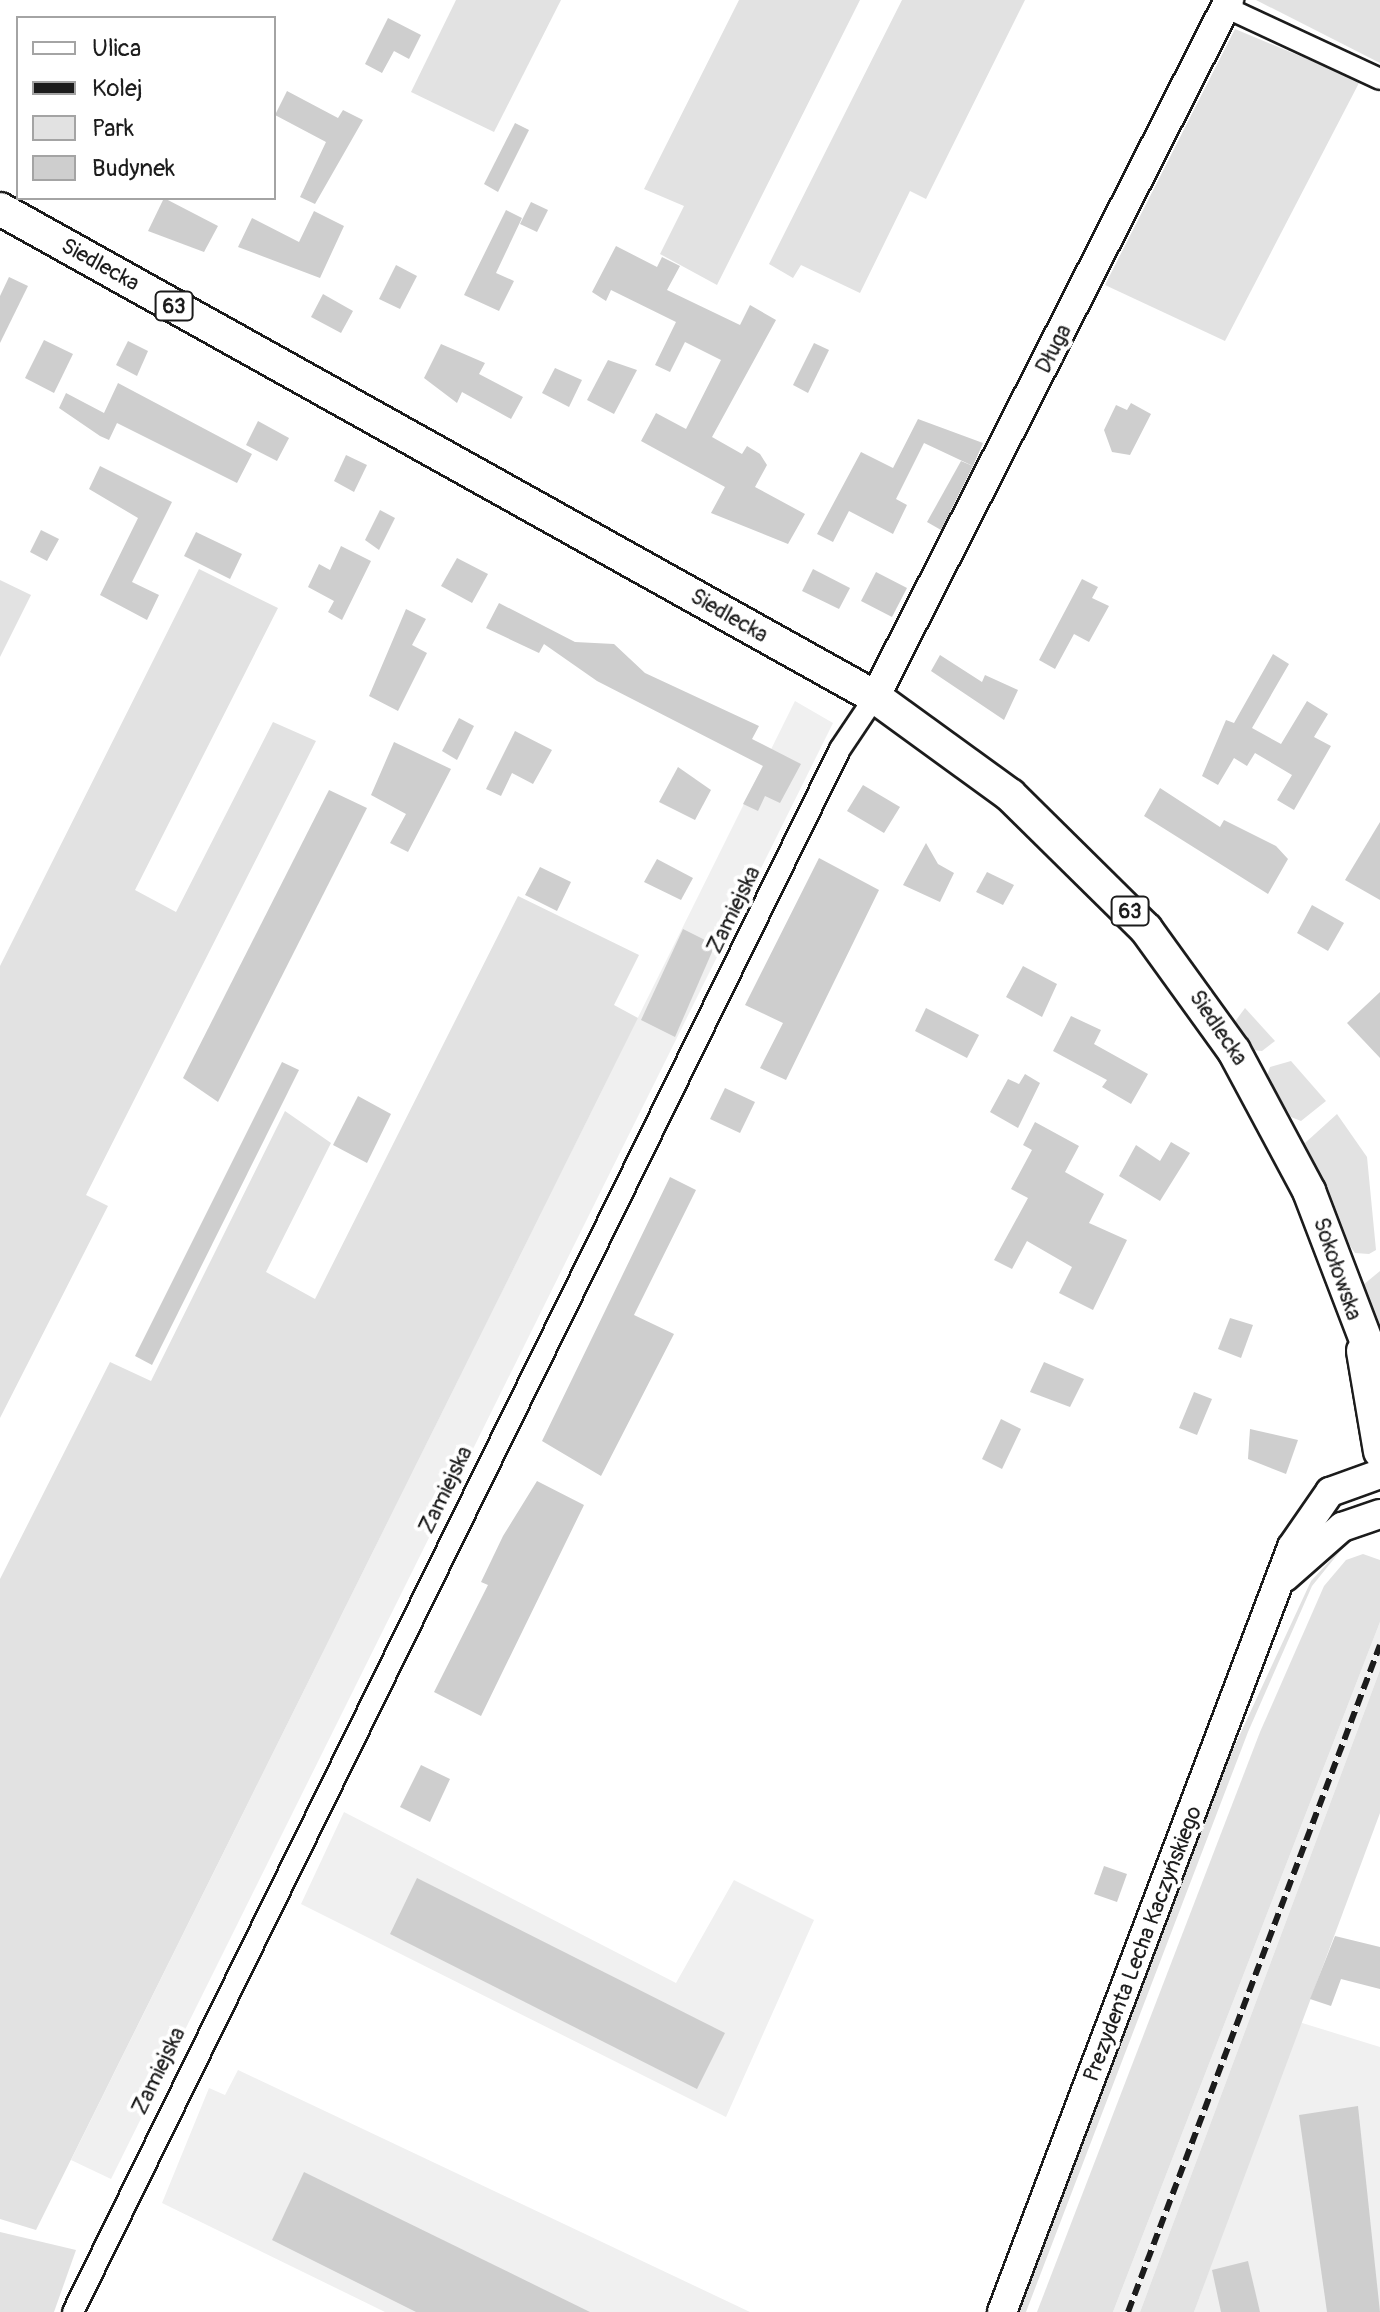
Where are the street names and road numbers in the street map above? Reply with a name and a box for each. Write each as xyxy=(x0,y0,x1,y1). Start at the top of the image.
street label: Siedlecka xyxy=(56,233,144,297)
road number: 63 xyxy=(154,290,194,322)
street label: Długa xyxy=(1031,320,1077,378)
street label: Siedlecka xyxy=(686,583,772,649)
street label: Zamiejska xyxy=(702,862,766,958)
road number: 63 xyxy=(1110,895,1150,927)
street label: Siedlecka xyxy=(1183,985,1253,1071)
street label: Sokołowska xyxy=(1307,1214,1367,1324)
street label: Zamiejska xyxy=(414,1442,478,1538)
street label: Prezydenta Lecha Kaczyńskiego xyxy=(1078,1803,1208,2085)
street label: Zamiejska xyxy=(127,2023,191,2119)

